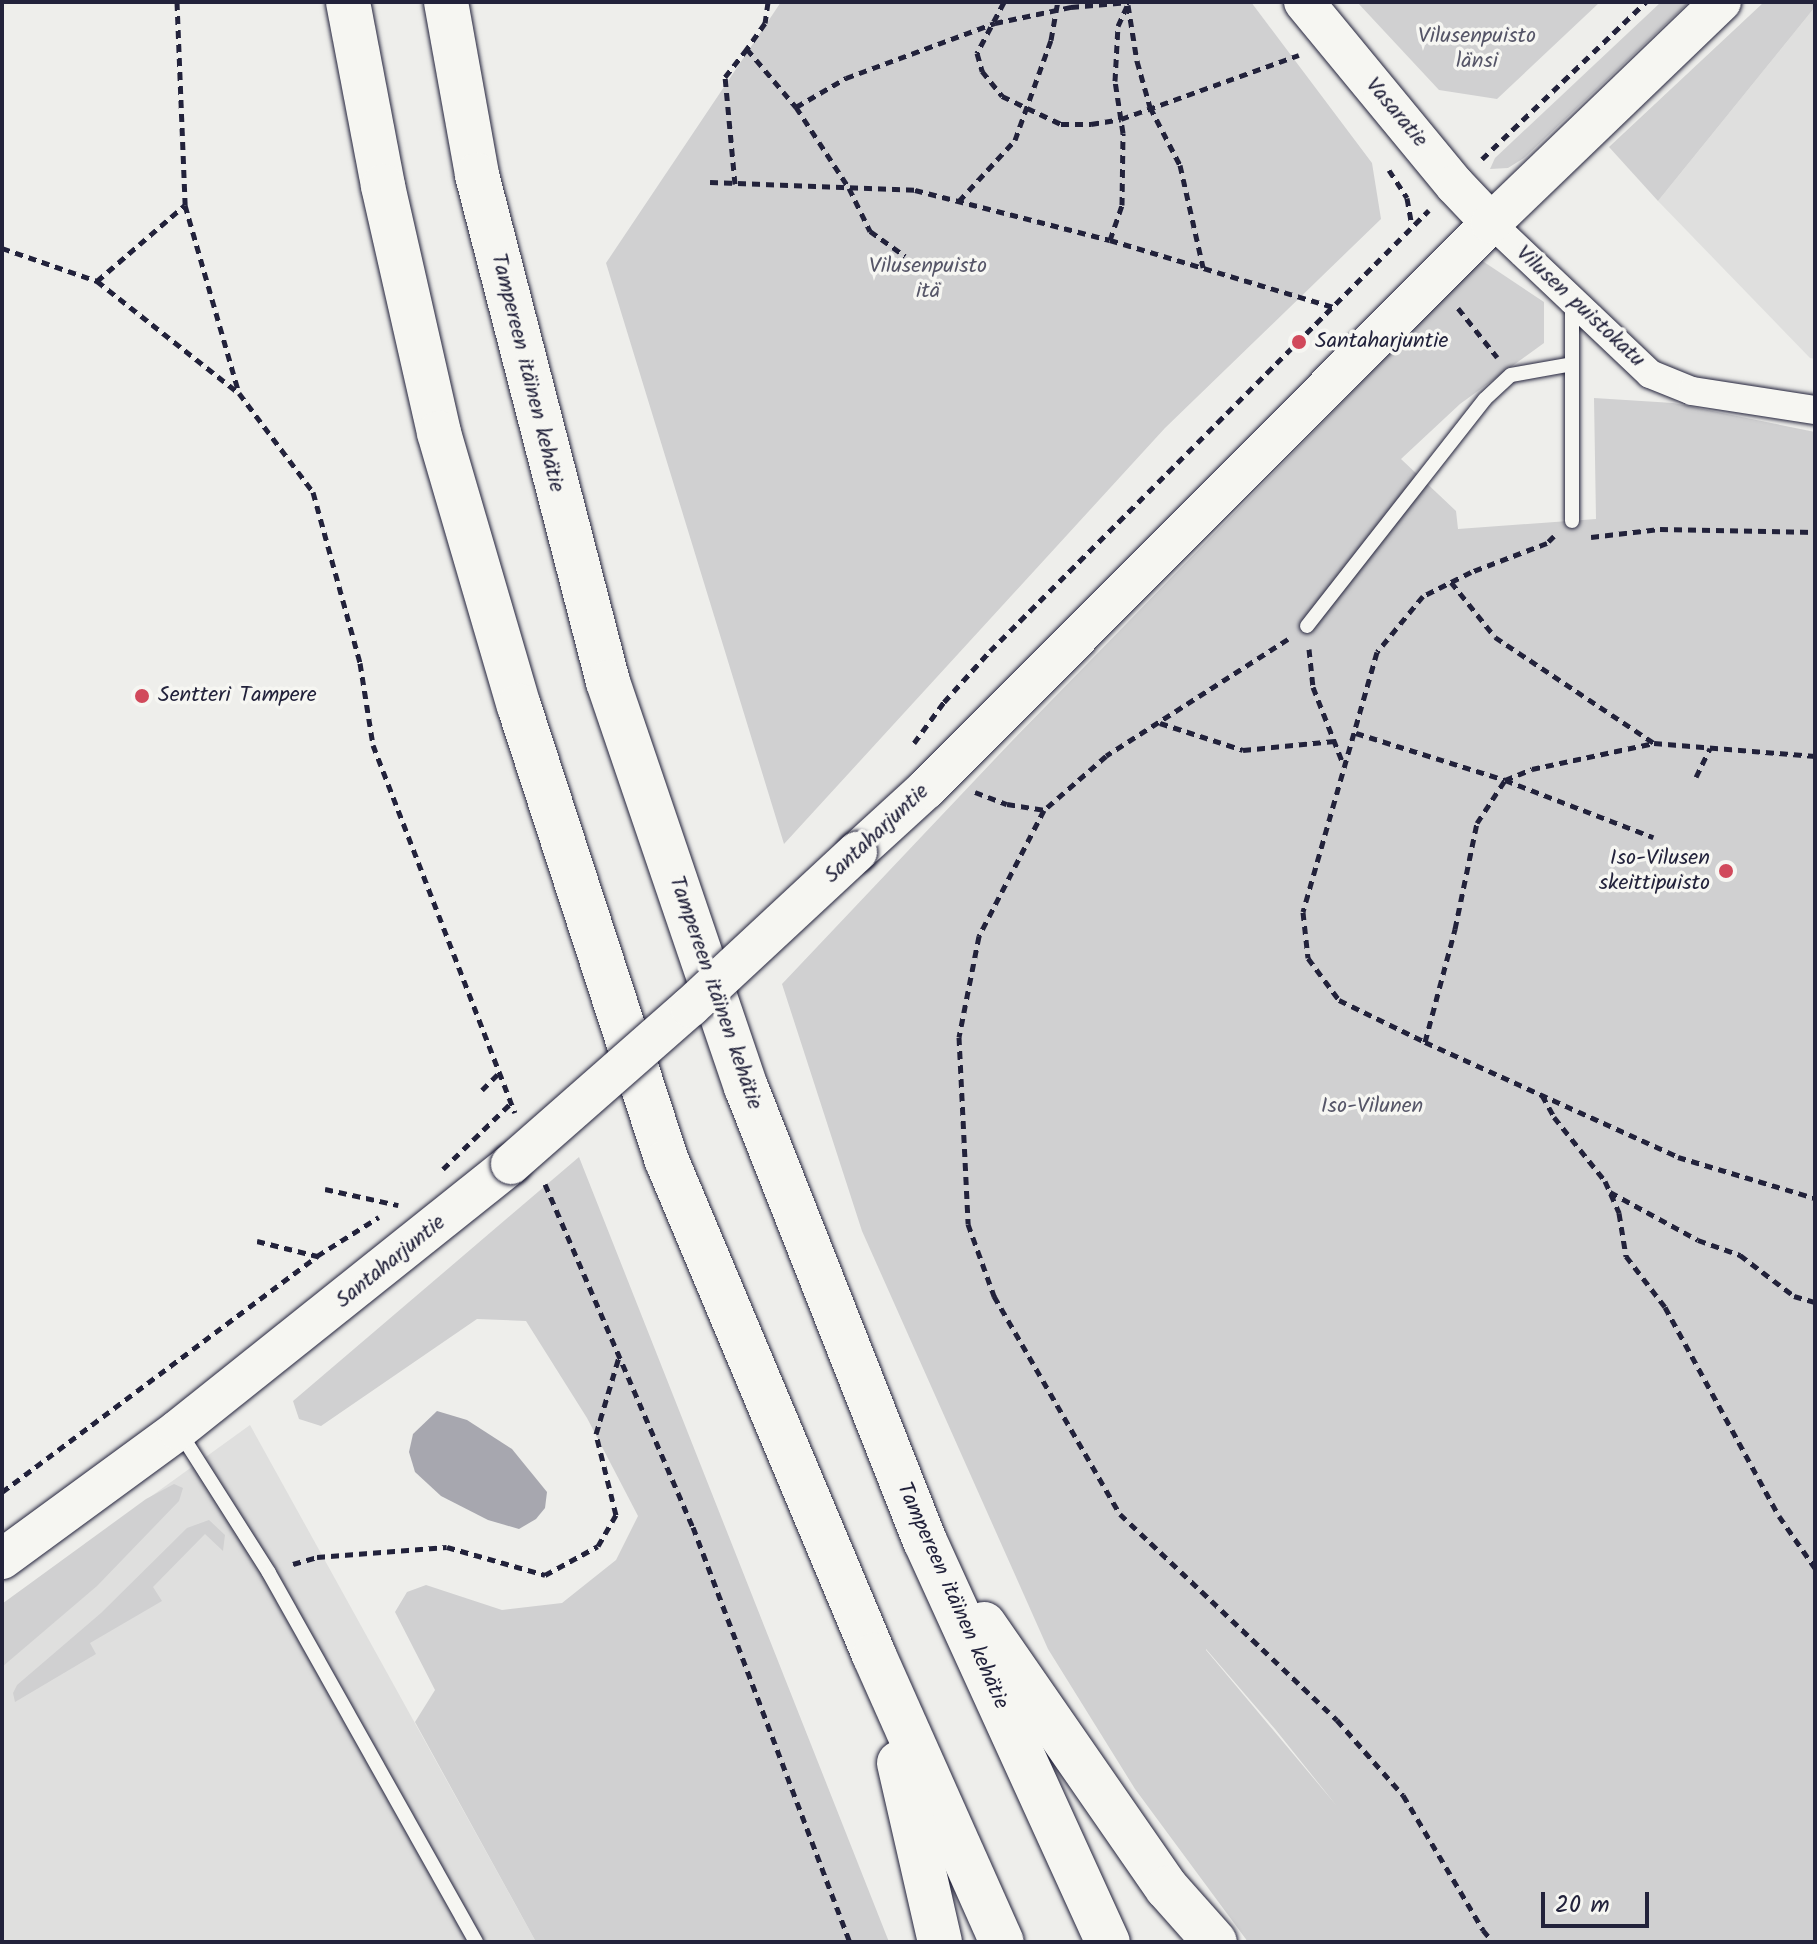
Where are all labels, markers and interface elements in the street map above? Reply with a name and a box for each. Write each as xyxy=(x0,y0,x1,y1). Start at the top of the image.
park label: Vilusenpuisto länsi xyxy=(1418,23,1536,74)
street label: Vasaratie xyxy=(1359,73,1433,153)
street label: Vilusen puistokatu xyxy=(1510,241,1650,373)
street label: Tampereen itäinen kehätie xyxy=(485,251,569,495)
park label: Vilusenpuisto itä xyxy=(869,253,987,304)
place label: Santaharjuntie xyxy=(1315,329,1448,355)
marker: Santaharjuntie xyxy=(1290,333,1308,351)
place label: Sentteri Tampere xyxy=(158,683,317,709)
marker: Sentteri Tampere xyxy=(133,687,151,705)
street label: Santaharjuntie xyxy=(819,779,935,889)
place label: Iso-Vilusen skeittipuisto xyxy=(1599,845,1710,896)
marker: Iso-Vilusen skeittipuisto xyxy=(1717,862,1735,880)
street label: Tampereen itäinen kehätie xyxy=(663,873,767,1113)
park label: Iso-Vilunen xyxy=(1321,1094,1423,1120)
street label: Santaharjuntie xyxy=(331,1210,451,1314)
street label: Tampereen itäinen kehätie xyxy=(890,1479,1014,1713)
scale bar xyxy=(1545,1876,1653,1926)
text: 20 m xyxy=(1555,1886,1610,1925)

